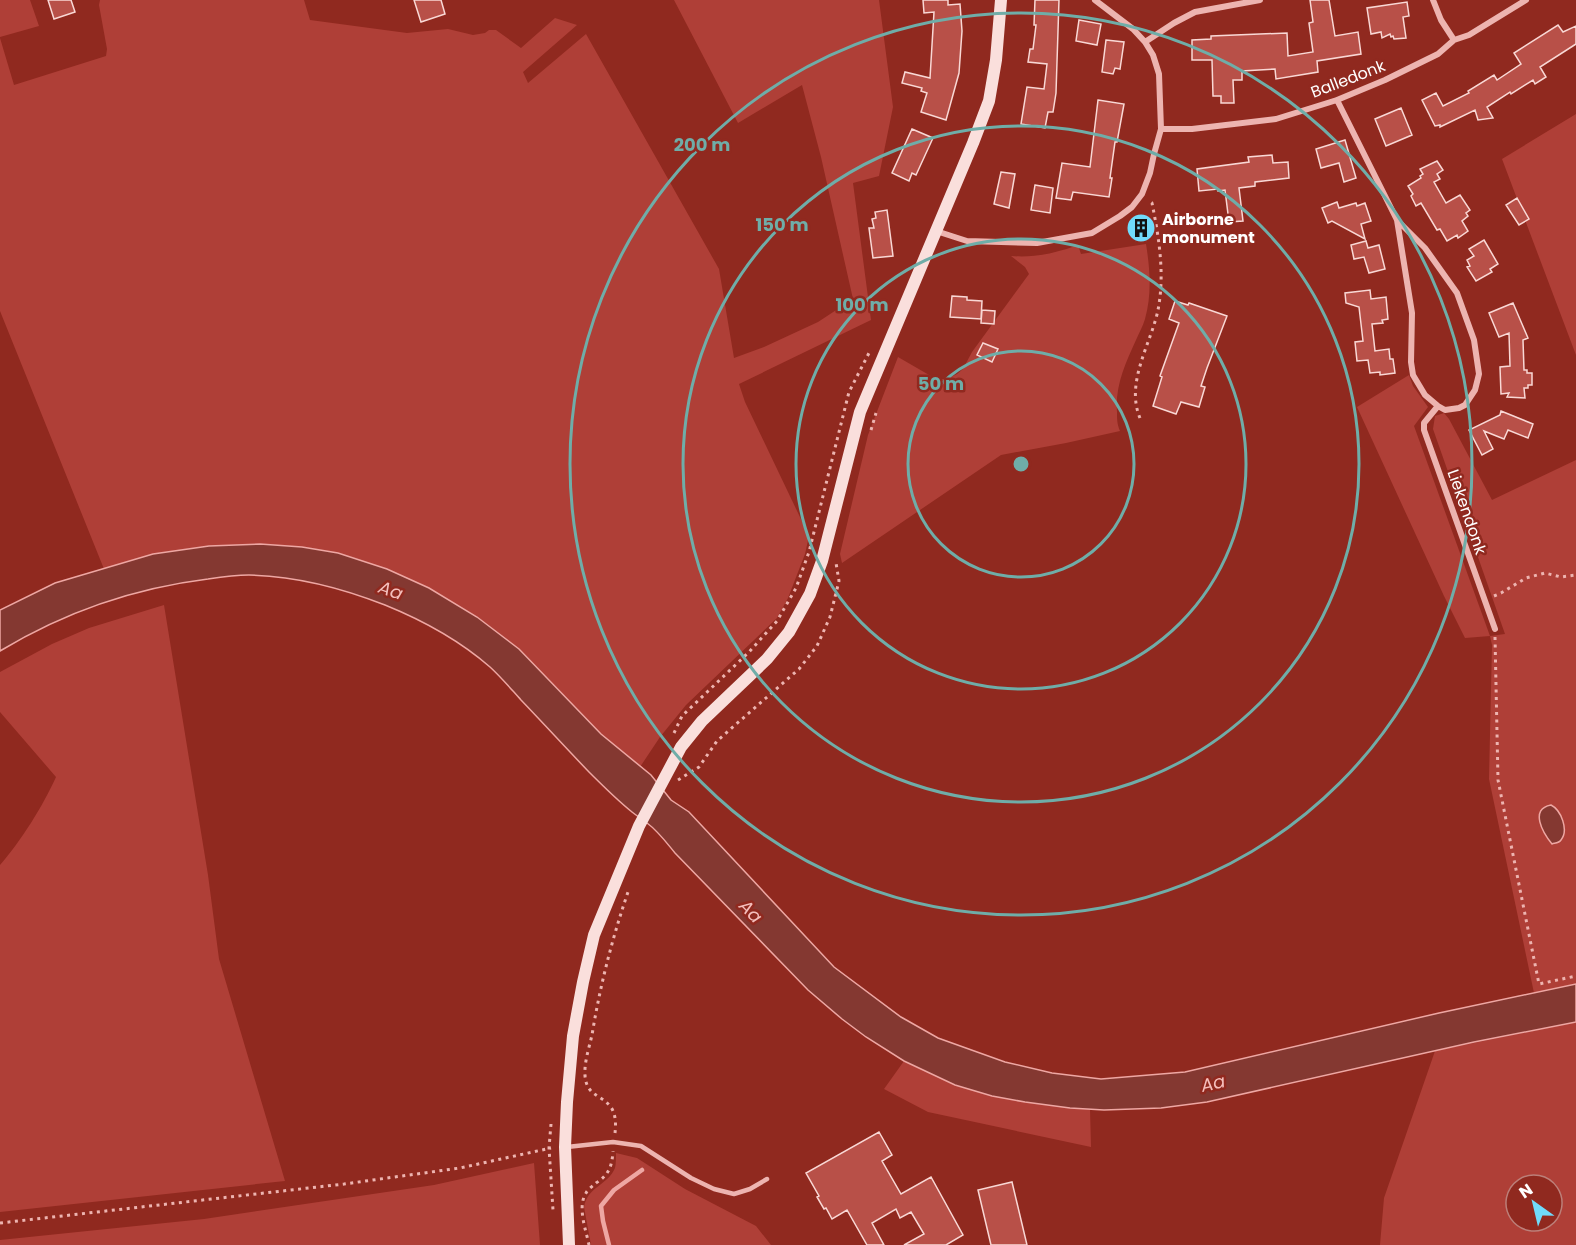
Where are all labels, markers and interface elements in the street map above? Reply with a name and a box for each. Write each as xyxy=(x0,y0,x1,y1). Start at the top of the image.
street label: Balledonk xyxy=(1307,54,1389,104)
text: 200 m xyxy=(674,132,730,157)
place label: Airborne monument xyxy=(1162,208,1255,249)
text: 150 m xyxy=(755,212,809,237)
building icon: Airborne monument xyxy=(1125,212,1157,244)
text: 100 m xyxy=(835,292,889,317)
text: 50 m xyxy=(918,371,964,396)
centre of rings xyxy=(1011,454,1031,474)
street label: Liekendonk xyxy=(1442,466,1493,558)
water label: Aa xyxy=(374,574,407,606)
water label: Aa xyxy=(733,893,768,928)
water label: Aa xyxy=(1198,1068,1227,1098)
north arrow xyxy=(1504,1173,1564,1233)
text: N xyxy=(1514,1178,1537,1204)

